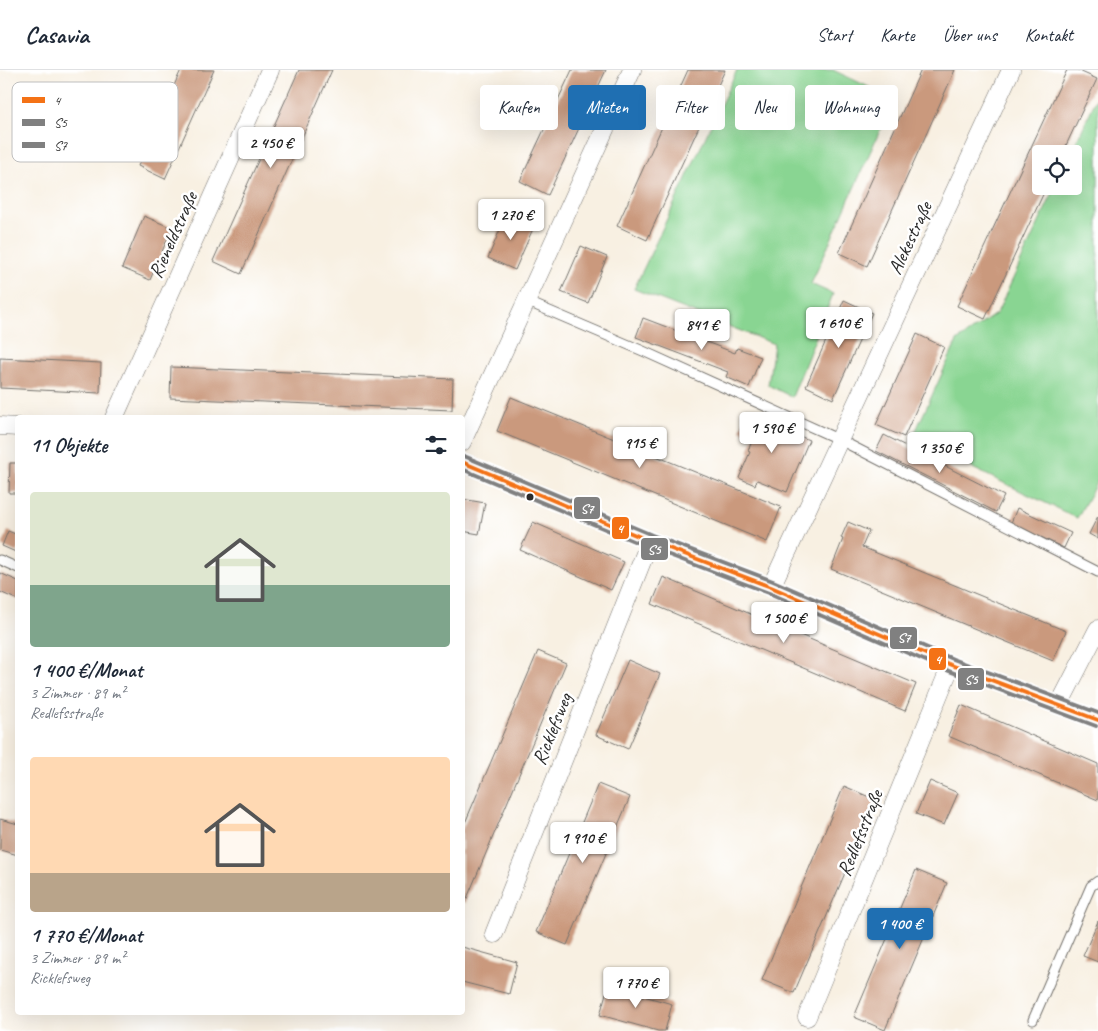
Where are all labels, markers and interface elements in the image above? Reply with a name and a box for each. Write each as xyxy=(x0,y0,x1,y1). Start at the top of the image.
text: Casavia xyxy=(25,20,89,50)
text: Start xyxy=(817,24,852,46)
text: Karte xyxy=(880,24,915,46)
text: Über uns xyxy=(943,24,997,46)
text: Kontakt xyxy=(1025,24,1073,46)
legend xyxy=(12,82,178,162)
chip: Kaufen xyxy=(480,85,558,130)
chip: Mieten xyxy=(568,85,646,130)
chip: Filter xyxy=(656,85,725,130)
chip: Neu xyxy=(735,85,795,130)
chip: Wohnung xyxy=(805,85,898,130)
text: 4 xyxy=(54,92,62,109)
text: S5 xyxy=(54,114,68,131)
pin: 2 450 € xyxy=(225,126,317,169)
text: 2 450 € xyxy=(249,133,293,153)
text: S7 xyxy=(54,137,68,154)
map controls xyxy=(1032,145,1082,195)
button: locate xyxy=(1032,145,1082,195)
street label: Rieneldstraße xyxy=(143,187,204,282)
street label: Alekestraße xyxy=(882,196,938,278)
pin: 1 270 € xyxy=(465,198,557,241)
text: 1 270 € xyxy=(489,205,533,225)
pin: 1 610 € xyxy=(793,306,885,349)
pin: 841 € xyxy=(667,308,737,351)
text: 1 610 € xyxy=(817,313,861,333)
text: 841 € xyxy=(686,315,718,335)
pin: 1 590 € xyxy=(726,412,818,454)
text: 1 590 € xyxy=(750,418,794,438)
pin: 915 € xyxy=(605,426,675,469)
icon: filters xyxy=(422,431,450,459)
text: 11 Objekte xyxy=(30,432,107,458)
pin: 1 350 € xyxy=(894,432,986,474)
text: 915 € xyxy=(624,433,656,453)
text: 1 350 € xyxy=(918,438,962,458)
unlabelled marker xyxy=(525,492,535,502)
line badge: S7 xyxy=(573,496,601,520)
text: S7 xyxy=(580,500,595,517)
line badge: 4 xyxy=(611,516,630,540)
text: 4 xyxy=(617,520,625,537)
icon: home xyxy=(195,525,285,615)
line badge: S5 xyxy=(640,537,669,561)
text: S5 xyxy=(647,541,662,558)
pin: 1 500 € xyxy=(738,602,830,644)
text: 1 500 € xyxy=(762,608,806,628)
line badge: S7 xyxy=(889,626,918,650)
text: S7 xyxy=(897,629,912,646)
line badge: 4 xyxy=(928,647,947,671)
text: 4 xyxy=(935,651,943,668)
text: 1 400 €/Monat xyxy=(30,657,142,683)
line badge: S5 xyxy=(957,667,985,691)
text: S5 xyxy=(964,671,979,688)
text: 3 Zimmer · 89 m² xyxy=(30,683,125,703)
street label: Ricklefsweg xyxy=(526,689,578,769)
text: Redlefsstraße xyxy=(30,703,103,723)
street label: Redlefsstraße xyxy=(831,785,889,880)
icon: home xyxy=(195,790,285,880)
pin: 1 910 € xyxy=(537,822,629,864)
text: 1 910 € xyxy=(561,828,605,848)
pin: 1 400 € xyxy=(854,908,946,950)
text: 1 400 € xyxy=(878,914,922,934)
text: 1 770 €/Monat xyxy=(30,922,142,948)
text: 3 Zimmer · 89 m² xyxy=(30,948,125,968)
pin: 1 770 € xyxy=(590,966,682,1009)
text: Ricklefsweg xyxy=(30,968,90,988)
text: 1 770 € xyxy=(614,973,658,993)

